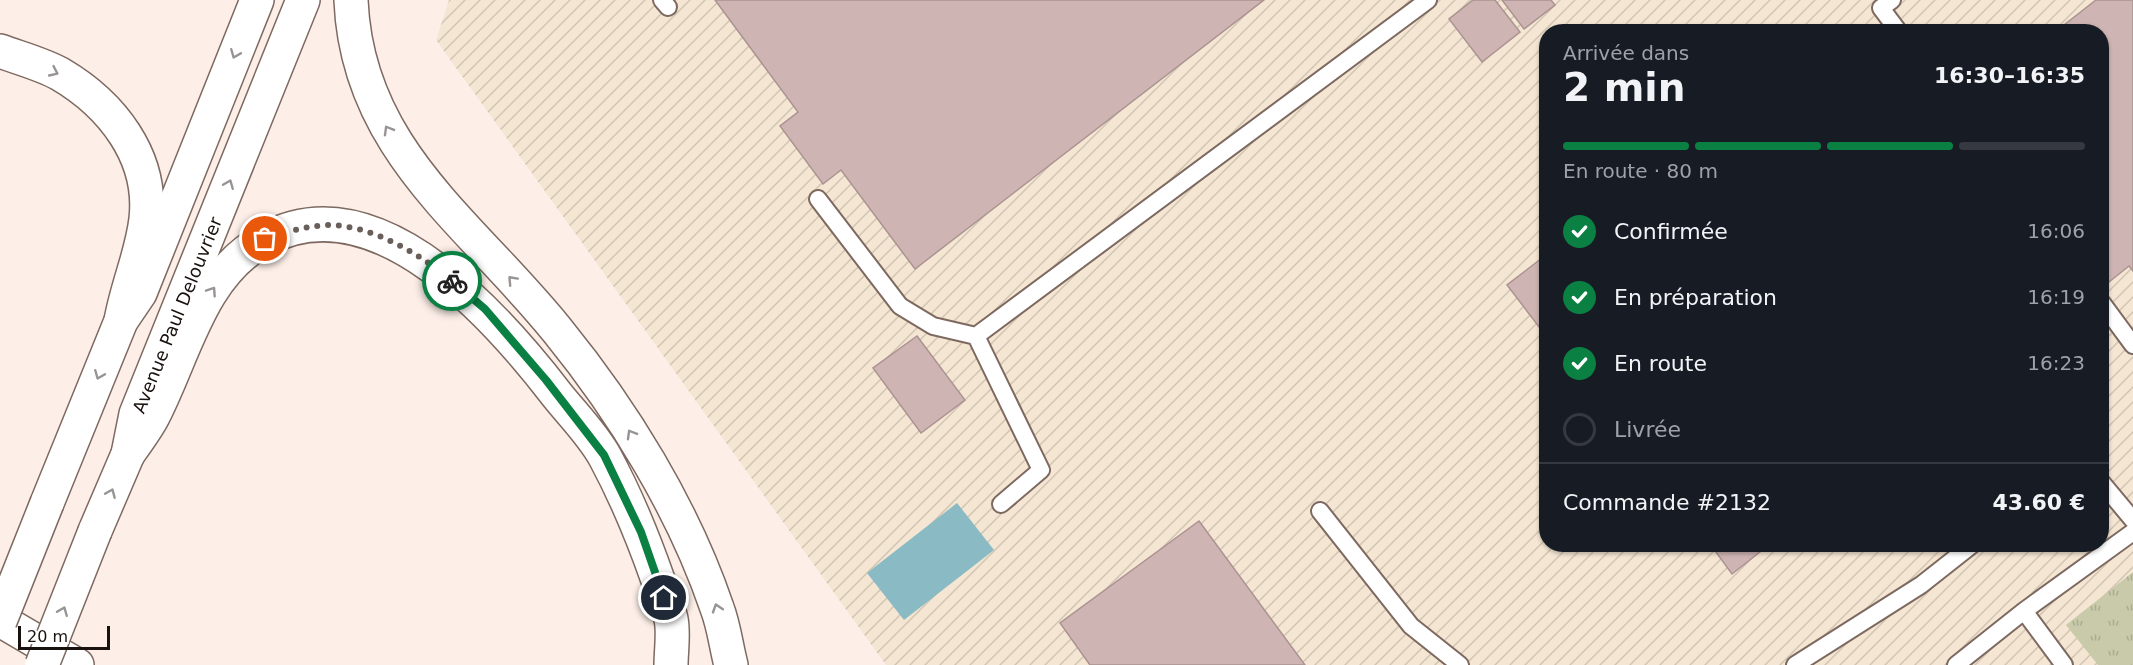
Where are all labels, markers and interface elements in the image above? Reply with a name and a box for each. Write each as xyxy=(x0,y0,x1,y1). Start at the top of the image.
text: Arrivée dans xyxy=(1563,41,1689,65)
one-way arrow xyxy=(230,48,242,59)
text: 16:30–16:35 xyxy=(1934,63,2085,88)
one-way arrow xyxy=(48,65,59,77)
text: 2 min xyxy=(1563,65,1685,110)
one-way arrow xyxy=(384,126,395,136)
text: En route · 80 m xyxy=(1563,159,1718,183)
one-way arrow xyxy=(222,179,234,190)
street label: Avenue Paul Delouvrier xyxy=(128,213,226,416)
pin xyxy=(239,213,290,264)
icon: check xyxy=(1563,215,1596,248)
text: Confirmée xyxy=(1614,219,1728,244)
text: 16:06 xyxy=(2027,219,2085,243)
icon: bag xyxy=(248,222,281,255)
courier xyxy=(422,251,482,311)
icon: bike xyxy=(436,265,469,298)
one-way arrow xyxy=(508,276,519,287)
icon: check xyxy=(1563,281,1596,314)
text: En préparation xyxy=(1614,285,1777,310)
text: 16:19 xyxy=(2027,285,2085,309)
one-way arrow xyxy=(205,287,217,297)
icon: check xyxy=(1563,347,1596,380)
text: En route xyxy=(1614,351,1707,376)
text: 16:23 xyxy=(2027,351,2085,375)
one-way arrow xyxy=(94,369,106,380)
text: Livrée xyxy=(1614,417,1681,442)
one-way arrow xyxy=(626,430,638,440)
one-way arrow xyxy=(104,488,116,499)
text: Commande #2132 xyxy=(1563,490,1771,515)
text: 43.60 € xyxy=(1992,490,2085,515)
pin xyxy=(638,572,689,623)
icon: home xyxy=(647,581,680,614)
one-way arrow xyxy=(711,603,724,614)
one-way arrow xyxy=(56,606,68,617)
scale bar xyxy=(18,623,110,650)
text: 20 m xyxy=(27,627,68,646)

